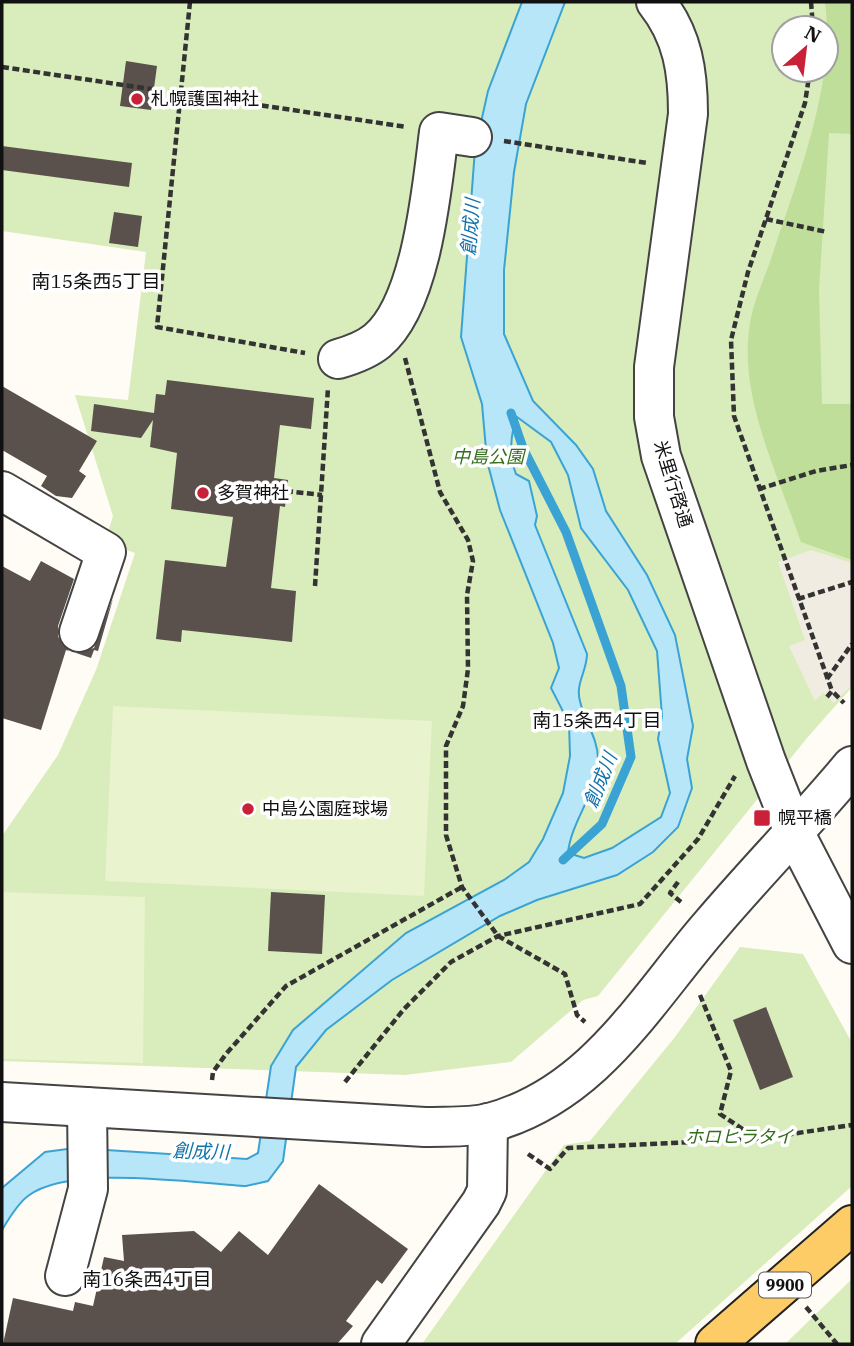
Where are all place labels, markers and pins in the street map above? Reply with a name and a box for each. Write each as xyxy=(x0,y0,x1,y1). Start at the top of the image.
place label: 札幌護国神社 xyxy=(151,87,259,110)
marker: 札幌護国神社 xyxy=(129,91,145,107)
place label: 多賀神社 xyxy=(217,481,289,504)
marker: 多賀神社 xyxy=(195,485,211,501)
place label: 中島公園庭球場 xyxy=(262,797,388,820)
marker: 中島公園庭球場 xyxy=(240,801,256,817)
place label: 幌平橋 xyxy=(778,806,832,829)
marker: 幌平橋 xyxy=(752,808,772,828)

